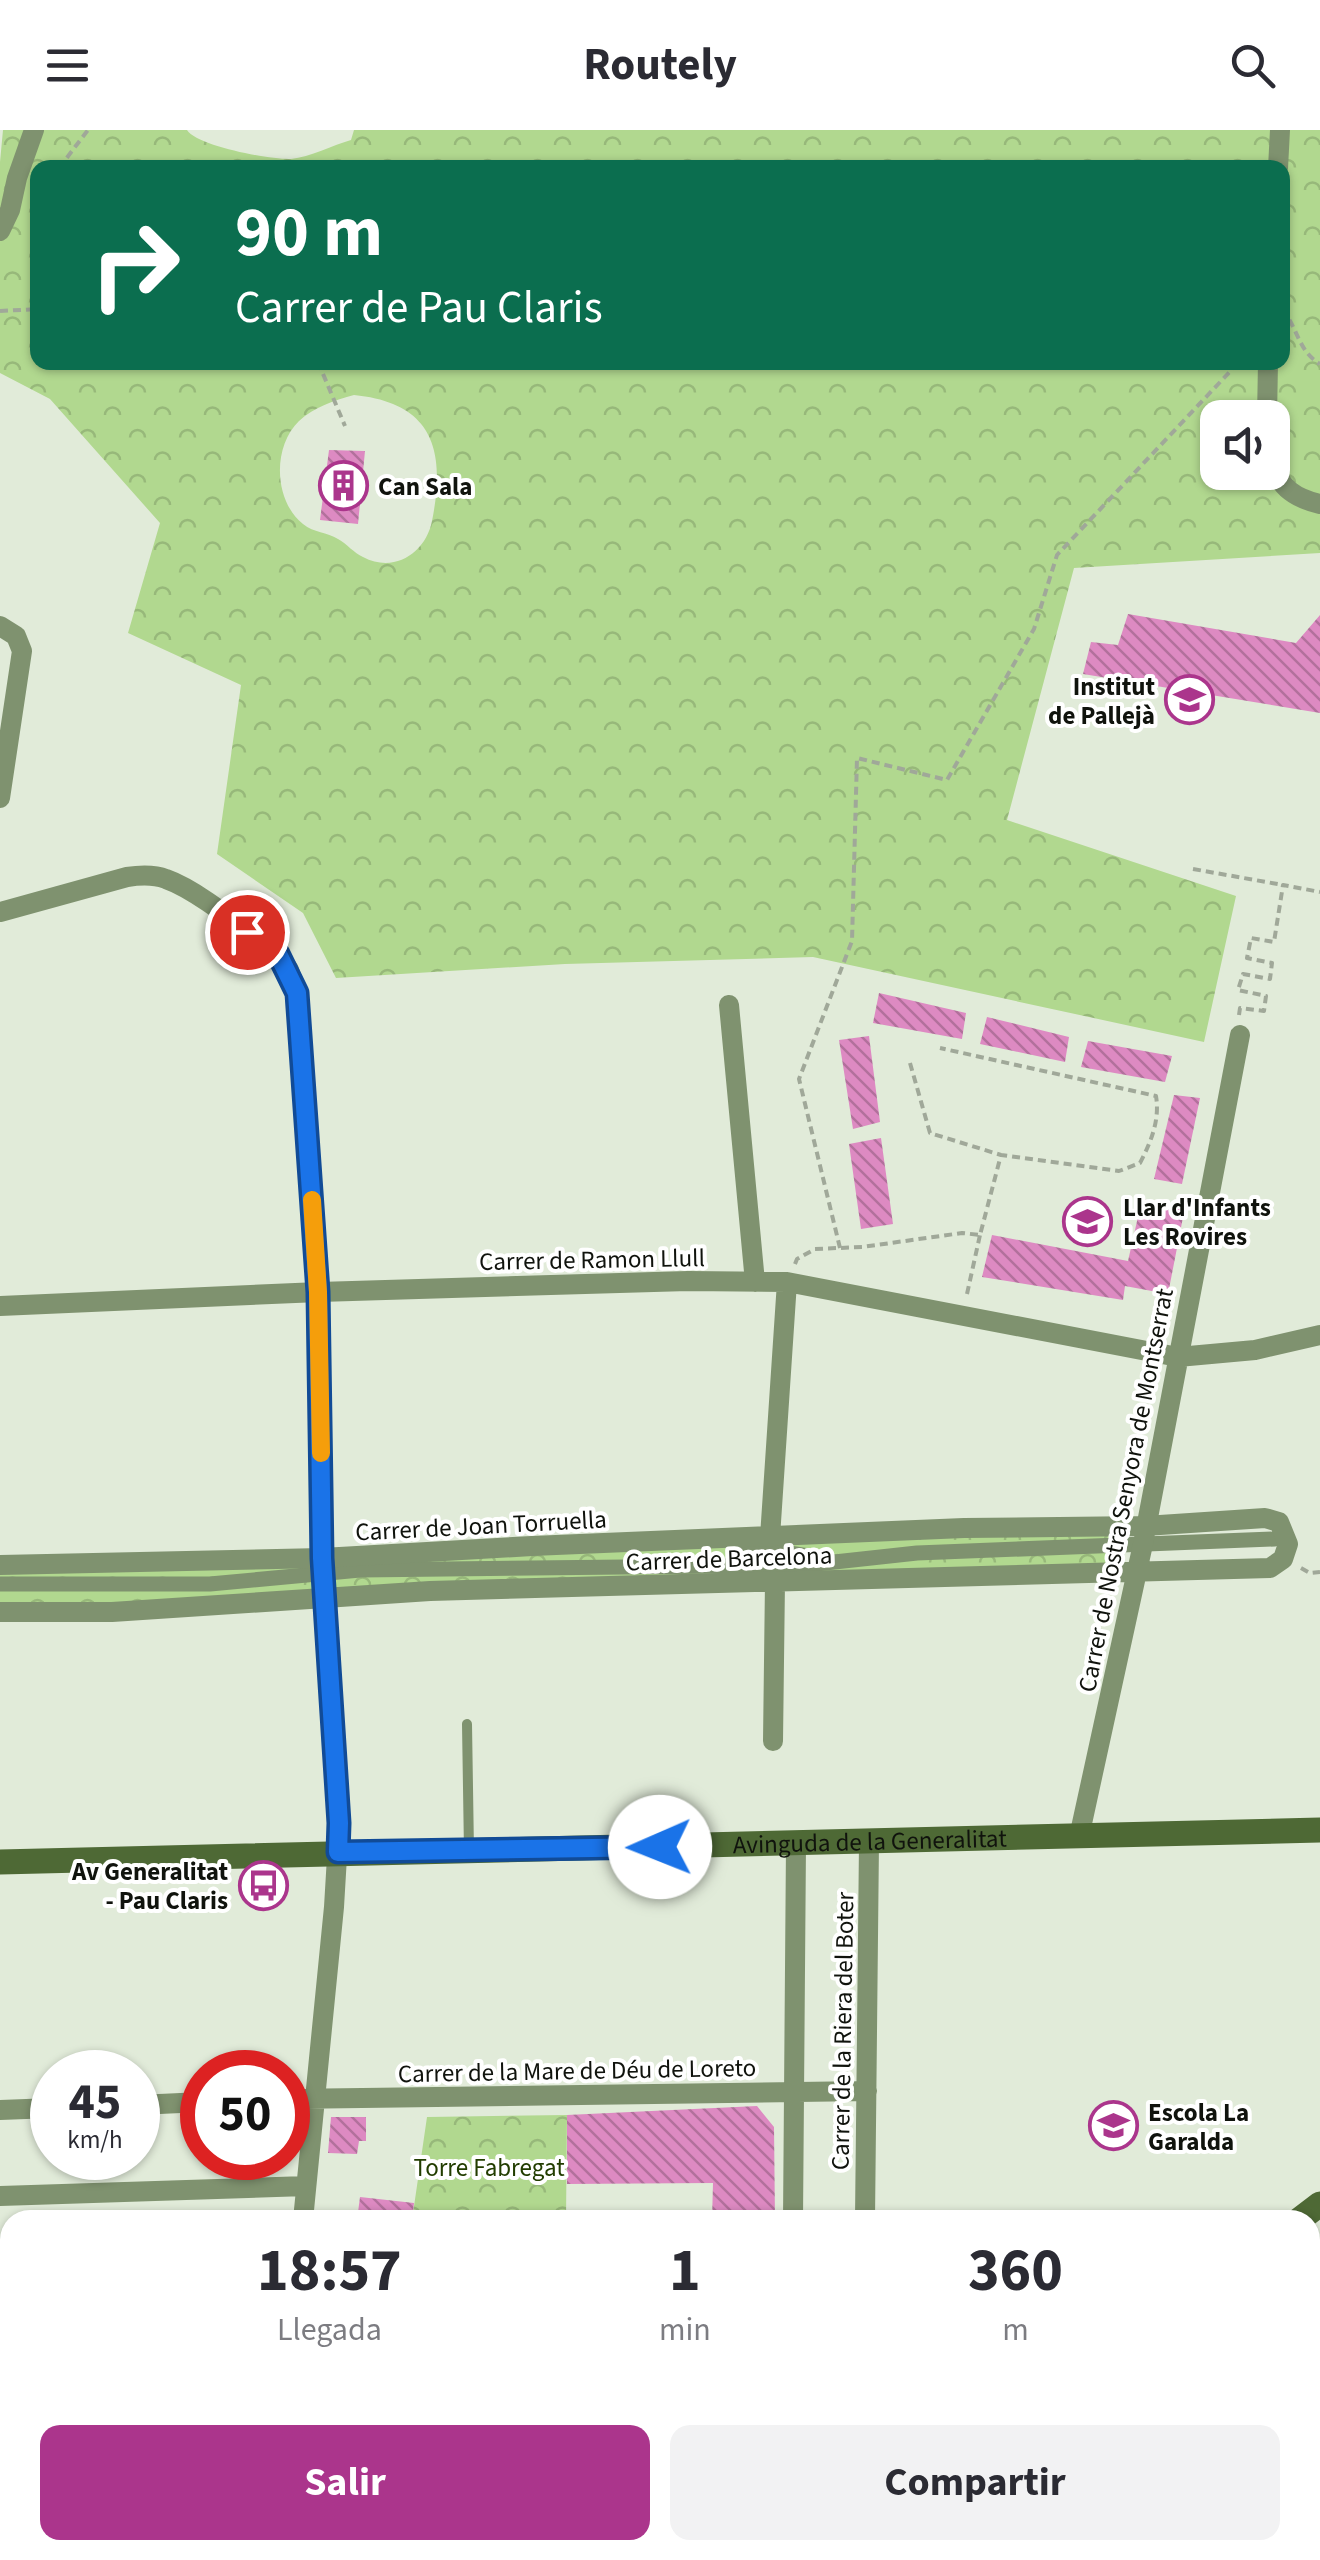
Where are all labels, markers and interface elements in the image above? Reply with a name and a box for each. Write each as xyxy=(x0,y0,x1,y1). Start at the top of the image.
text: Routely xyxy=(583,33,737,97)
icon: menu xyxy=(40,38,95,93)
icon: search xyxy=(1225,38,1280,93)
text: 90 m xyxy=(235,183,383,283)
icon: right xyxy=(70,200,200,330)
text: Carrer de Pau Claris xyxy=(235,276,603,340)
map controls xyxy=(1200,400,1290,490)
button: sound xyxy=(1200,400,1290,490)
building icon: Can Sala xyxy=(317,460,369,512)
place label: Can Sala xyxy=(378,469,472,505)
place label: Institut de Pallejà xyxy=(1048,669,1155,734)
school or university icon: Institut de Pallejà xyxy=(1164,674,1216,726)
pin xyxy=(205,890,290,975)
icon: arrive xyxy=(220,905,275,960)
place label: Llar d'Infants Les Rovires xyxy=(1123,1190,1271,1255)
school or university icon: Llar d'Infants Les Rovires xyxy=(1062,1195,1114,1247)
street label: Carrer de Ramon Llull xyxy=(479,1240,705,1280)
street label: Carrer de Nostra Senyora de Montserrat xyxy=(1069,1285,1183,1695)
street label: Carrer de Joan Torruella xyxy=(354,1501,608,1551)
street label: Carrer de Barcelona xyxy=(625,1537,833,1581)
position arrow xyxy=(608,1795,712,1899)
street label: Avinguda de la Generalitat xyxy=(732,1821,1008,1863)
place label: Av Generalitat - Pau Claris xyxy=(71,1854,228,1919)
bus stop icon: Av Generalitat - Pau Claris xyxy=(237,1859,289,1911)
street label: Carrer de la Riera del Boter xyxy=(823,1891,863,2171)
speed limit sign: 50 xyxy=(180,2050,310,2180)
street label: Carrer de la Mare de Déu de Loreto xyxy=(397,2050,757,2092)
text: 45 xyxy=(69,2067,121,2138)
place label: Escola La Garalda xyxy=(1148,2095,1249,2160)
school or university icon: Escola La Garalda xyxy=(1087,2100,1139,2152)
text: km/h xyxy=(67,2122,123,2158)
park label: Torre Fabregat xyxy=(413,2150,565,2186)
text: 18:57 xyxy=(257,2229,402,2314)
text: 1 xyxy=(669,2229,701,2314)
text: 360 xyxy=(968,2229,1063,2314)
text: Llegada xyxy=(277,2307,382,2353)
text: min xyxy=(659,2307,711,2353)
text: m xyxy=(1002,2307,1029,2353)
button: Salir xyxy=(40,2425,650,2540)
button: Compartir xyxy=(670,2425,1280,2540)

